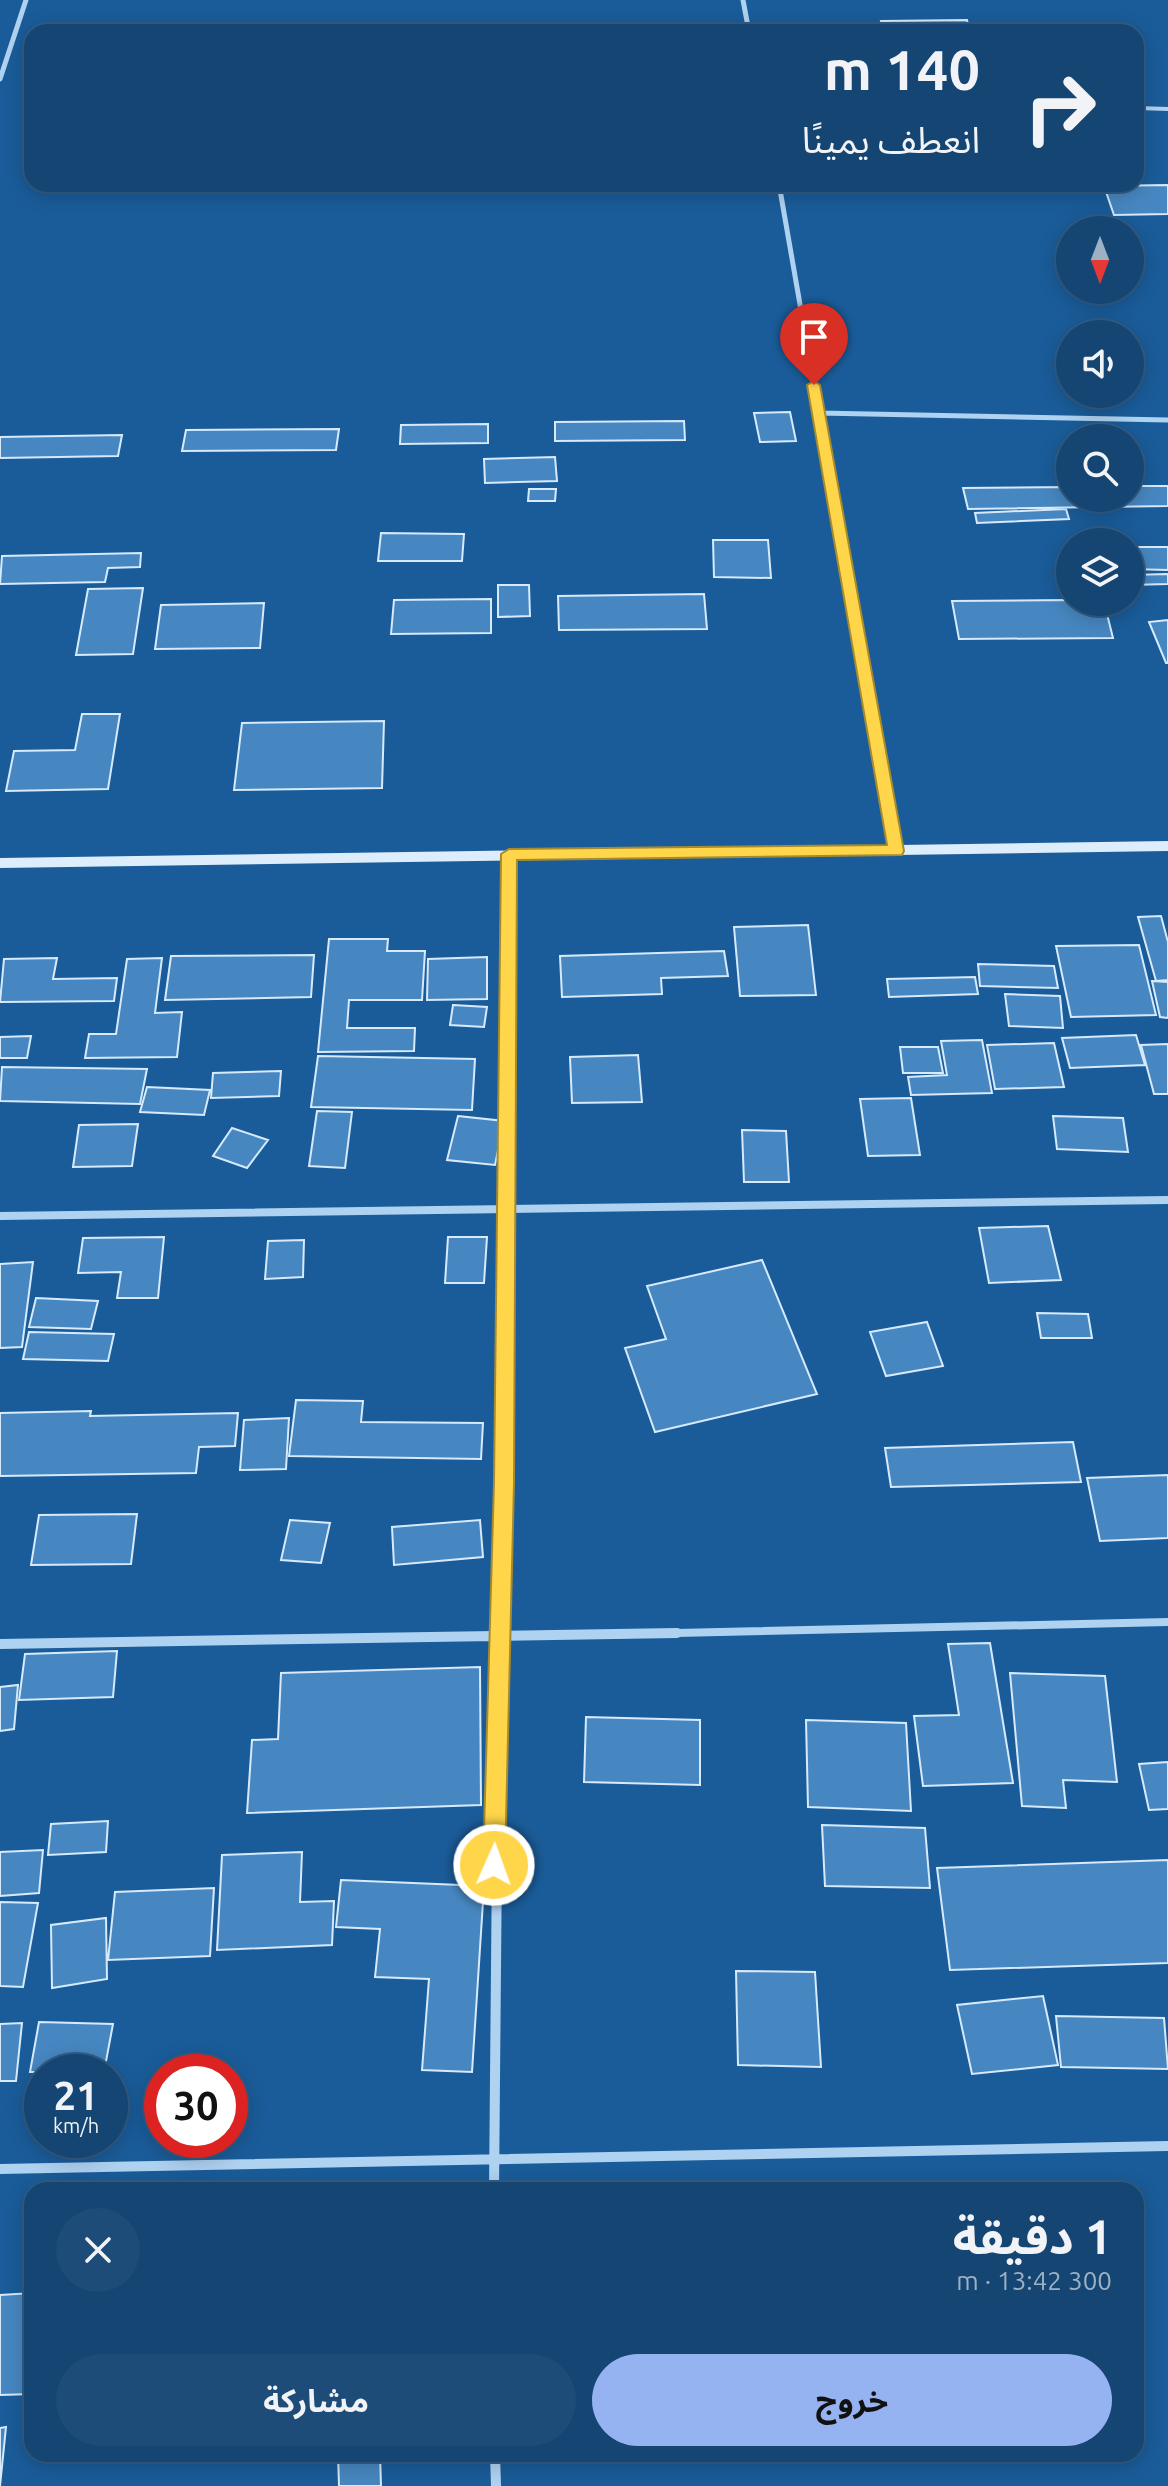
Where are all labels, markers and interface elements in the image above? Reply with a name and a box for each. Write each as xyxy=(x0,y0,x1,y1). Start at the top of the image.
text: 140 m xyxy=(824,38,980,101)
icon: right xyxy=(1008,56,1112,160)
text: انعطف يمينًا xyxy=(802,119,980,160)
north arrow xyxy=(1056,216,1144,304)
map controls xyxy=(1056,216,1144,616)
pin xyxy=(780,303,848,385)
icon: arrive xyxy=(792,315,836,359)
button: sound xyxy=(1056,320,1144,408)
button: search xyxy=(1056,424,1144,512)
button: layers xyxy=(1056,528,1144,616)
position arrow xyxy=(452,1823,536,1907)
speed limit sign: 30 xyxy=(144,2054,248,2158)
text: 21 xyxy=(53,2073,99,2118)
text: km/h xyxy=(53,2114,99,2137)
button: close xyxy=(56,2208,140,2292)
text: 1 دقيقة xyxy=(953,2209,1112,2263)
text: 300 m · 13:42 xyxy=(956,2266,1112,2295)
button: مشاركة xyxy=(56,2354,576,2446)
button: خروج xyxy=(592,2354,1112,2446)

